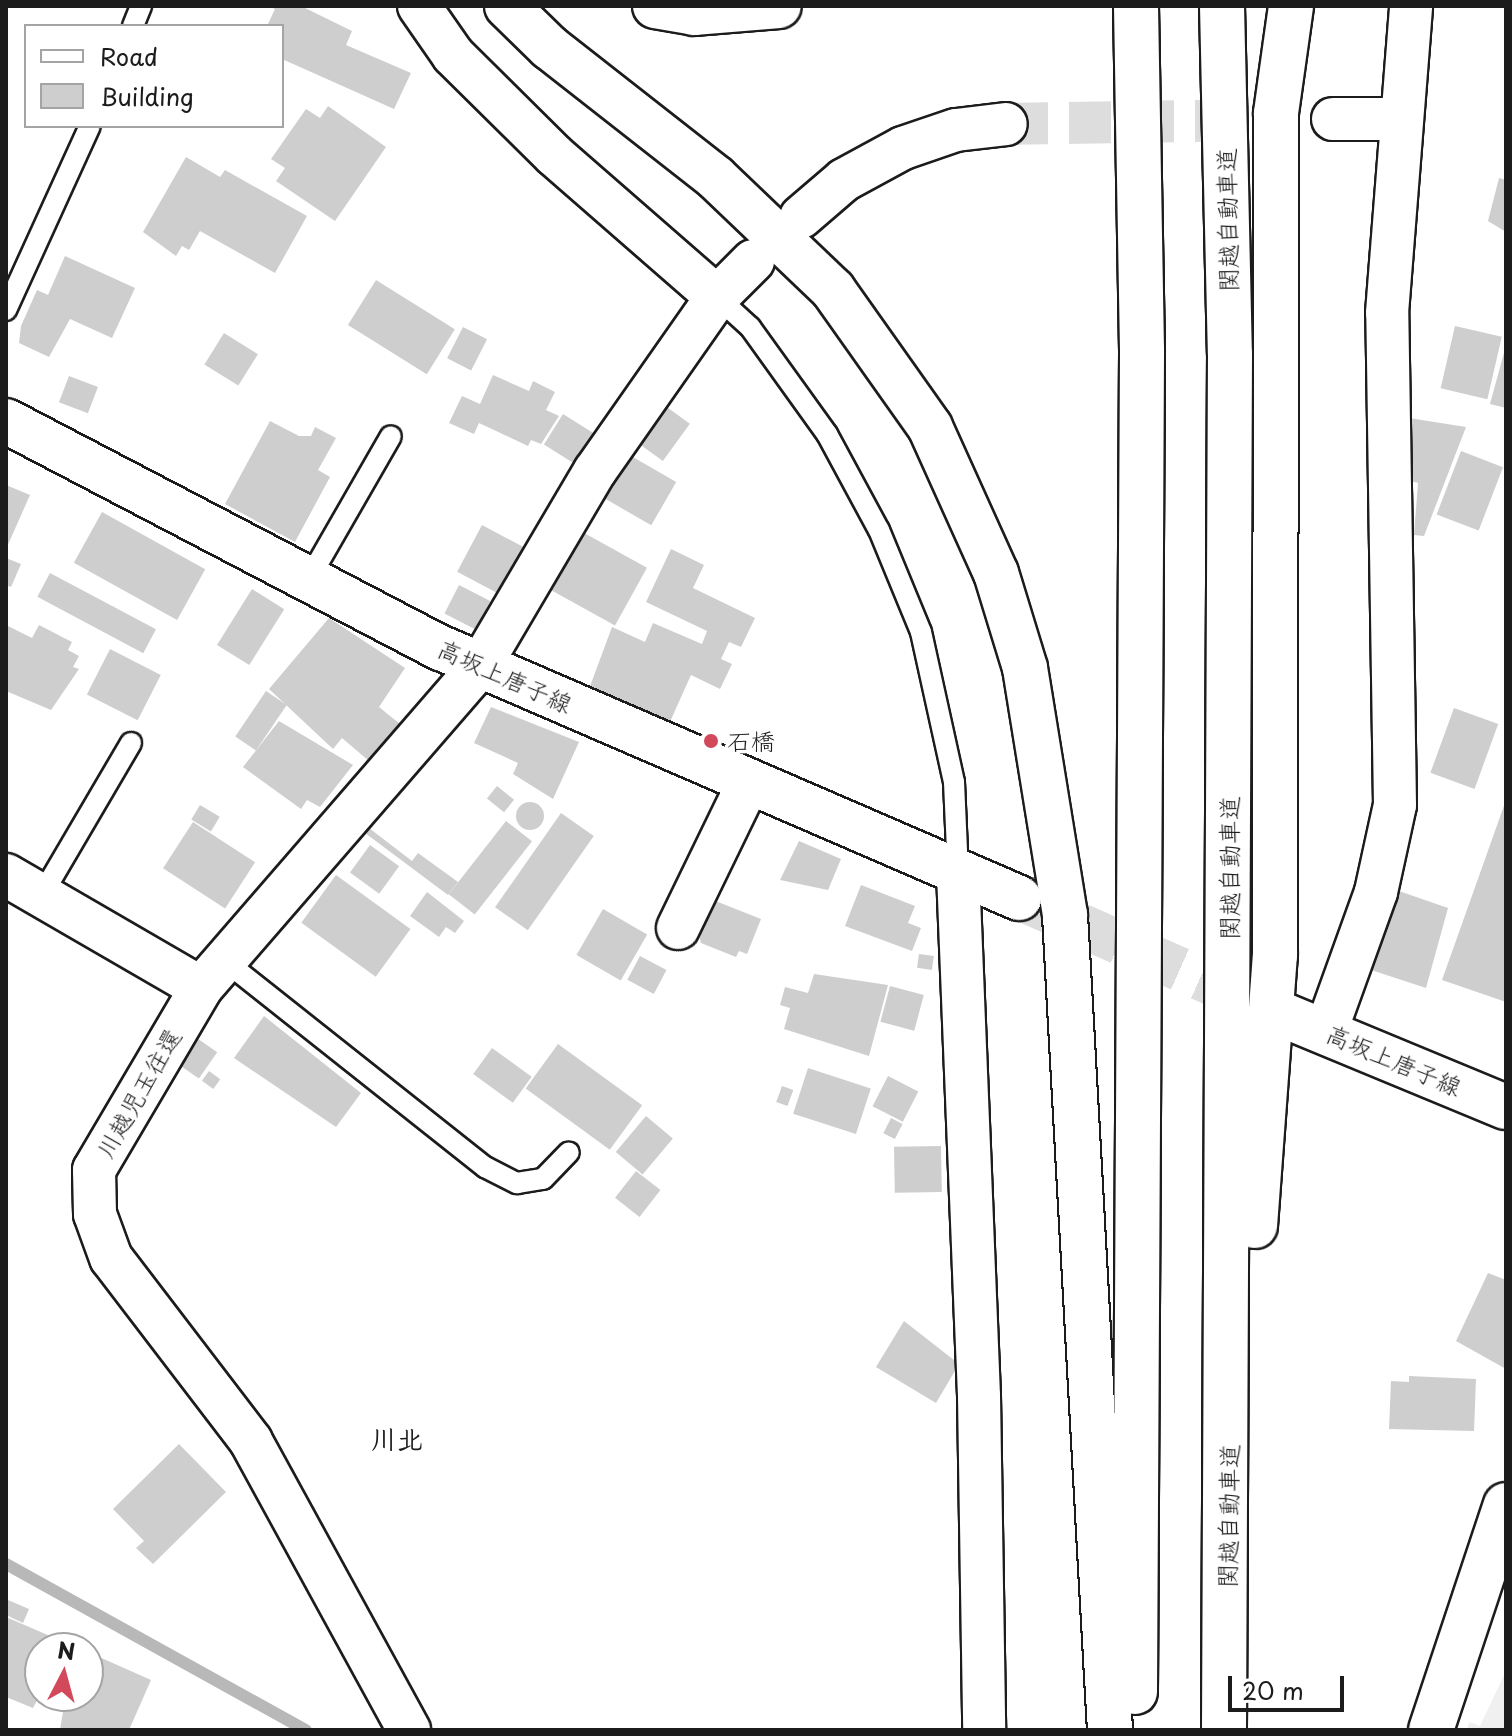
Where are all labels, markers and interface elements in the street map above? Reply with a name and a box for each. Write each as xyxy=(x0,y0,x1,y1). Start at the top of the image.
legend xyxy=(24,24,284,128)
text: Road xyxy=(100,38,158,74)
text: Building xyxy=(100,78,194,114)
street label: 関越自動車道 xyxy=(1211,148,1243,292)
street label: 高坂上唐子線 xyxy=(433,634,577,718)
place label: 石橋 xyxy=(727,727,775,755)
marker: 石橋 xyxy=(702,732,720,750)
street label: 関越自動車道 xyxy=(1215,796,1243,940)
street label: 高坂上唐子線 xyxy=(1322,1019,1466,1101)
street label: 川越児玉往還 xyxy=(90,1023,186,1163)
district label: 川北 xyxy=(371,1423,423,1455)
street label: 関越自動車道 xyxy=(1212,1444,1244,1588)
north arrow xyxy=(24,1632,104,1712)
text: N xyxy=(56,1632,77,1667)
scale bar xyxy=(1232,1660,1348,1710)
text: 20 m xyxy=(1242,1672,1304,1708)

